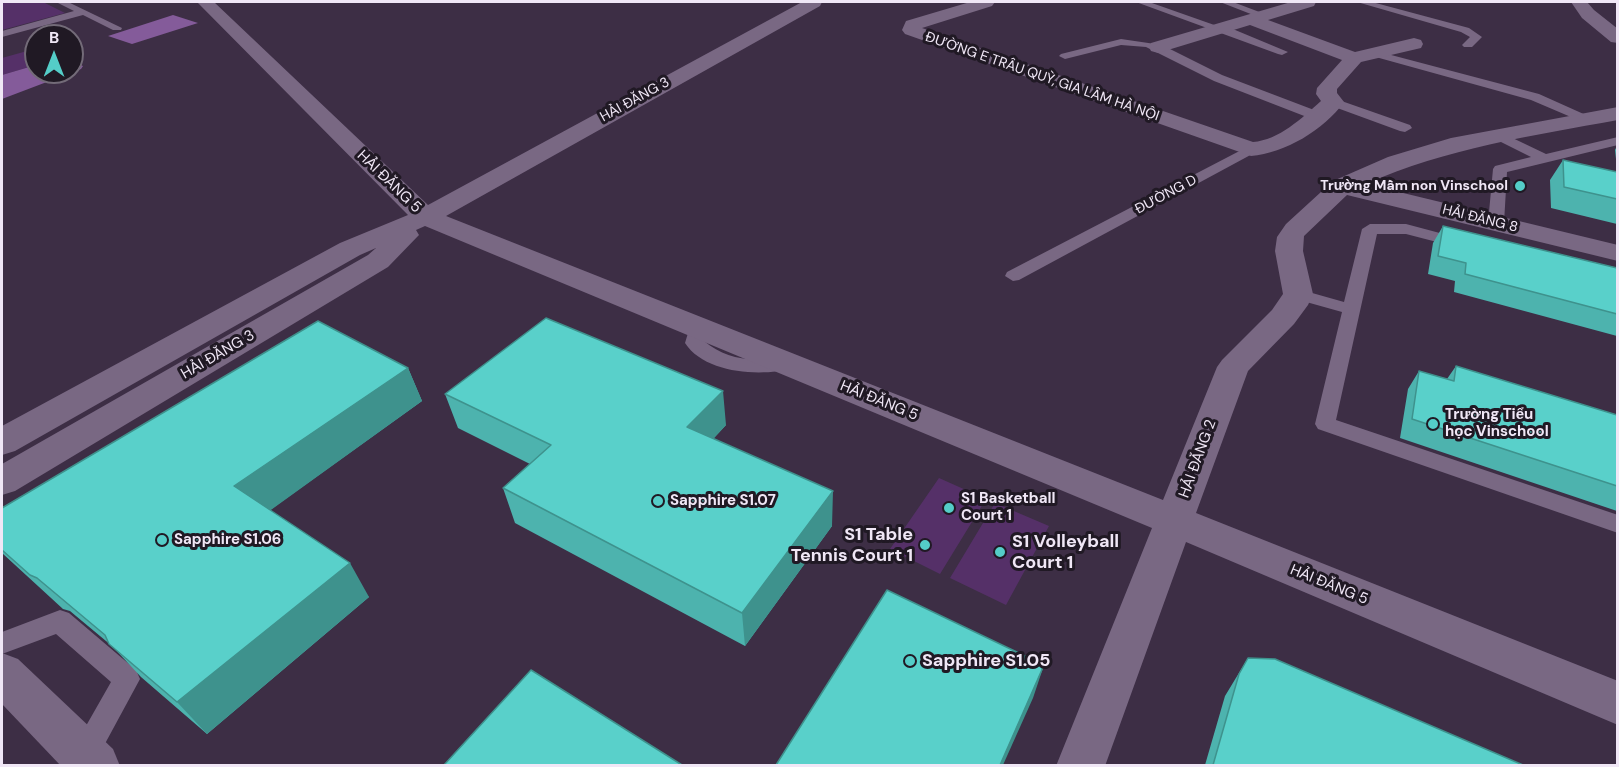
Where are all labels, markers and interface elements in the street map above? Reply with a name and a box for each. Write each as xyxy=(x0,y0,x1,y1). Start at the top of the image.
north arrow xyxy=(24,24,84,84)
text: B xyxy=(49,27,59,48)
street label: ĐƯỜNG E TRÂU QUỲ, GIA LÂM HÀ NỘI xyxy=(923,29,1161,125)
street label: HẢI ĐĂNG 3 xyxy=(597,74,673,126)
street label: HẢI ĐĂNG 5 xyxy=(353,147,425,217)
street label: ĐƯỜNG D xyxy=(1132,172,1200,218)
place label: Trường Mầm non Vinschool xyxy=(1320,178,1508,194)
marker: Trường Mầm non Vinschool xyxy=(1513,179,1527,193)
street label: HẢI ĐĂNG 8 xyxy=(1441,202,1519,236)
street label: HẢI ĐĂNG 3 xyxy=(178,327,258,383)
street label: HẢI ĐĂNG 5 xyxy=(837,377,921,425)
place label: Trường Tiểu học Vinschool xyxy=(1445,406,1549,441)
street label: HẢI ĐĂNG 2 xyxy=(1176,417,1220,501)
marker: Trường Tiểu học Vinschool xyxy=(1426,417,1440,431)
place label: S1 Basketball Court 1 xyxy=(961,490,1055,525)
place label: Sapphire S1.07 xyxy=(670,492,776,510)
marker: Sapphire S1.07 xyxy=(651,494,665,508)
marker: S1 Basketball Court 1 xyxy=(942,501,956,515)
place label: S1 Table Tennis Court 1 xyxy=(791,524,913,566)
place label: Sapphire S1.06 xyxy=(174,531,281,549)
place label: S1 Volleyball Court 1 xyxy=(1012,531,1119,574)
marker: Sapphire S1.06 xyxy=(155,533,169,547)
marker: S1 Table Tennis Court 1 xyxy=(918,538,932,552)
marker: S1 Volleyball Court 1 xyxy=(993,545,1007,559)
street label: HẢI ĐĂNG 5 xyxy=(1287,561,1371,609)
place label: Sapphire S1.05 xyxy=(922,650,1050,672)
marker: Sapphire S1.05 xyxy=(903,654,917,668)

